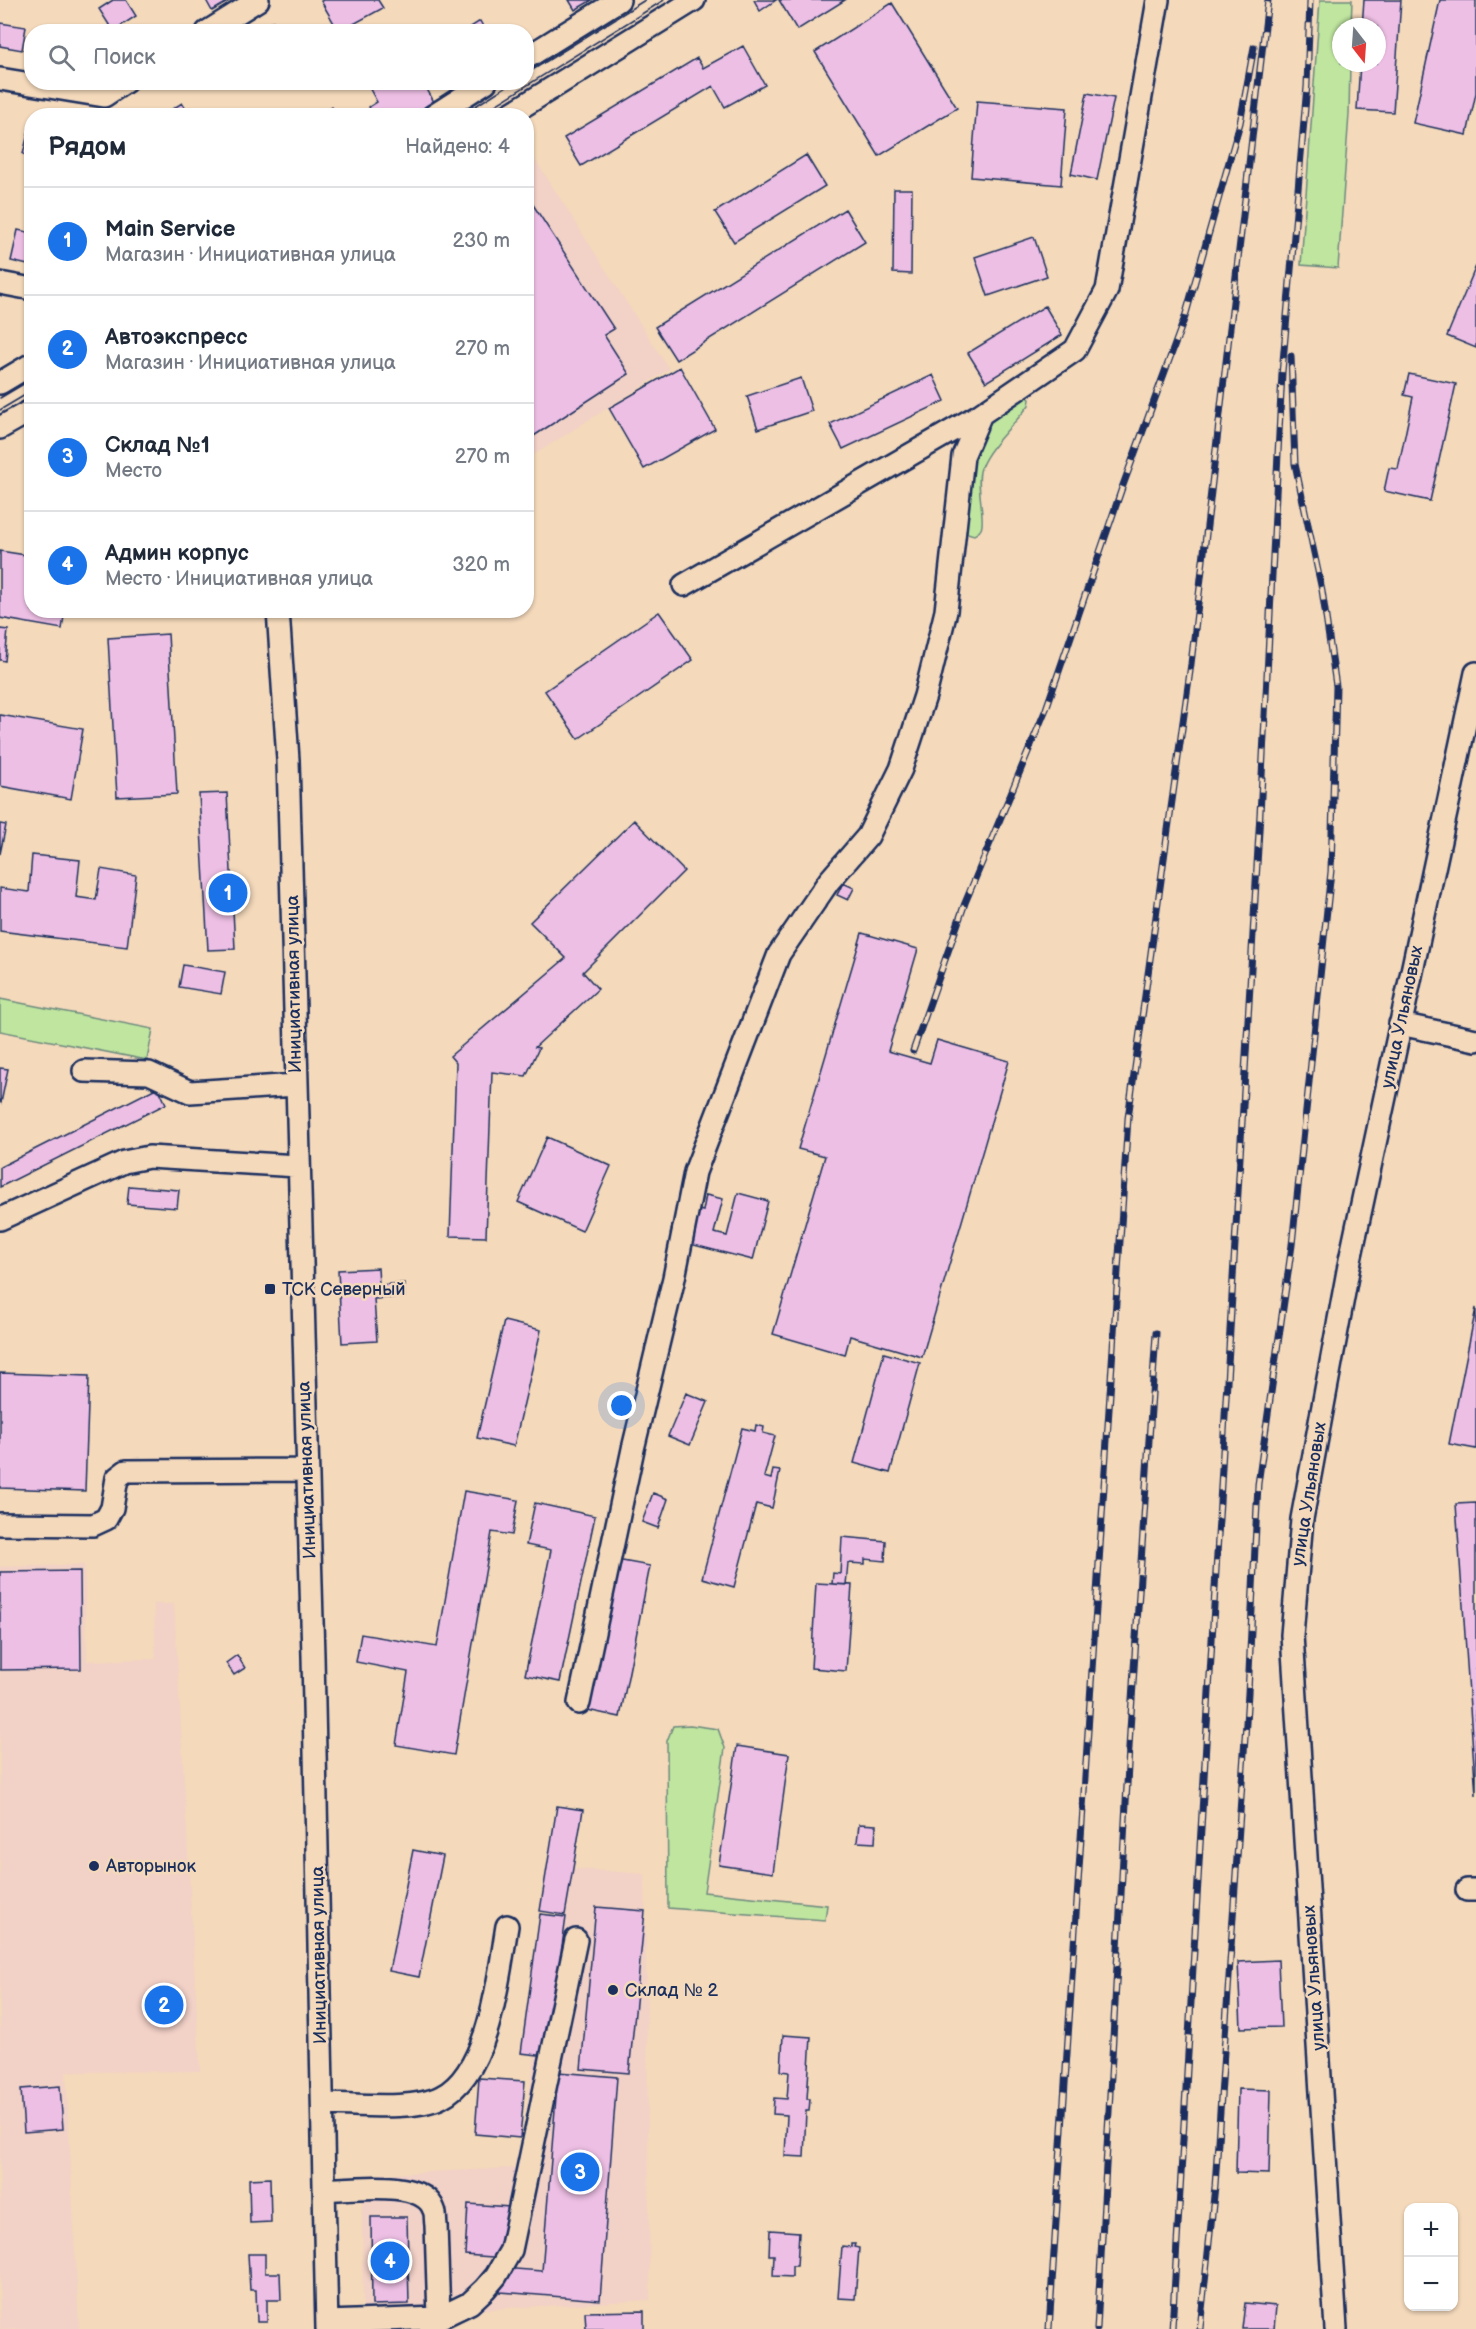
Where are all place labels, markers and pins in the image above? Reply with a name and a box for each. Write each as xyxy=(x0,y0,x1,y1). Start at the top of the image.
pin: 1 xyxy=(208,870,248,916)
place label: ТСК Северный xyxy=(282,1279,405,1300)
marker: ТСК Северный xyxy=(263,1282,277,1296)
place label: Авторынок xyxy=(105,1856,196,1877)
marker: Авторынок xyxy=(87,1859,101,1873)
place label: Склад № 2 xyxy=(625,1980,719,2001)
pin: 2 xyxy=(144,1982,184,2028)
marker: Склад № 2 xyxy=(606,1983,620,1997)
pin: 3 xyxy=(560,2150,600,2194)
pin: 4 xyxy=(370,2238,410,2284)

